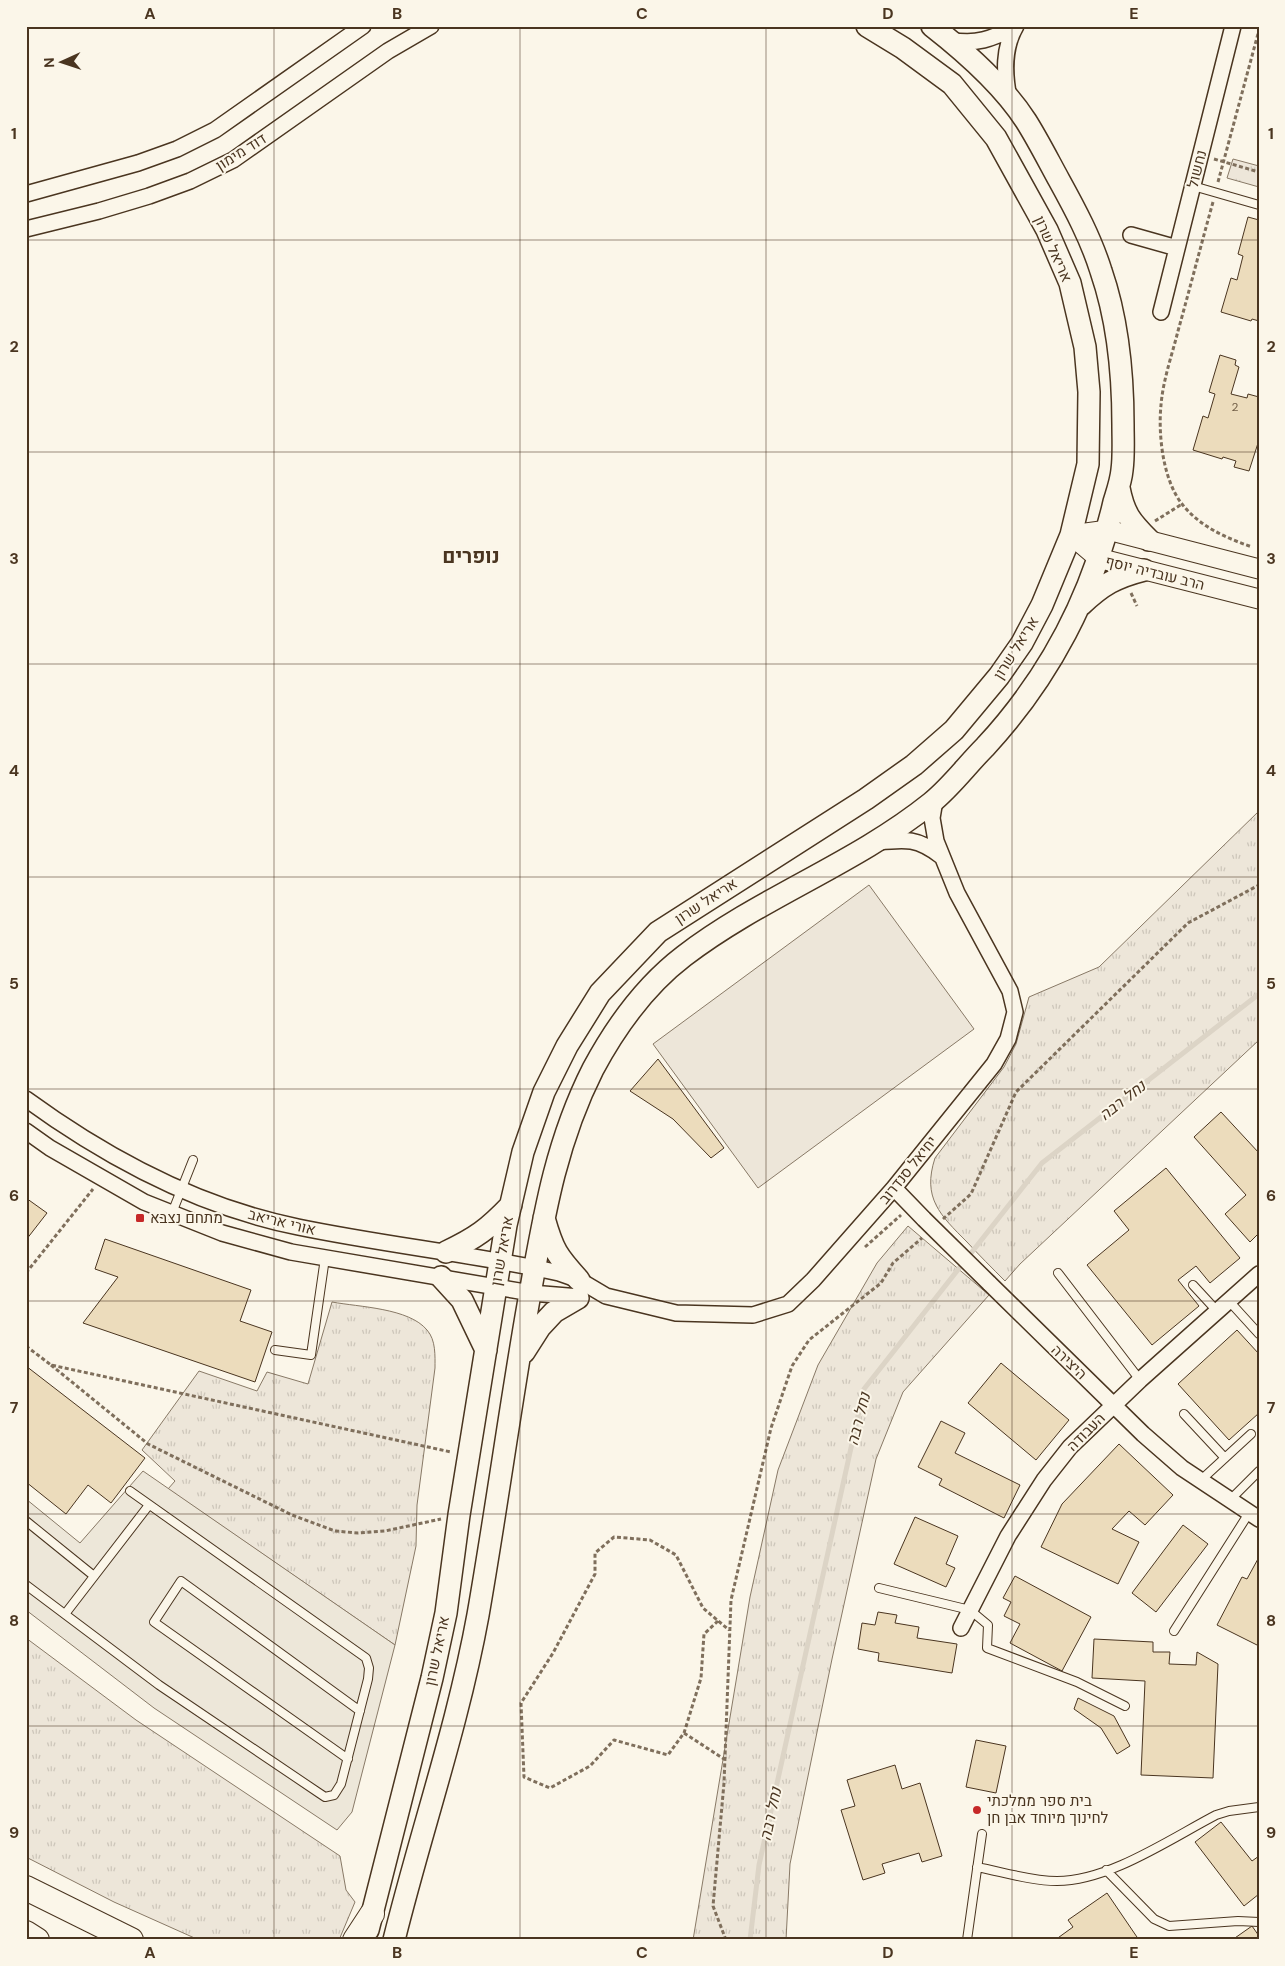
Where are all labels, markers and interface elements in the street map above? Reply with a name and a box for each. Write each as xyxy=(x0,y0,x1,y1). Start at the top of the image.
text: A xyxy=(144,3,156,24)
text: B xyxy=(392,3,402,24)
text: C xyxy=(636,3,648,24)
text: D xyxy=(882,3,894,24)
text: E xyxy=(1129,3,1139,24)
north arrow xyxy=(38,38,88,88)
text: N xyxy=(40,57,58,68)
text: 1 xyxy=(11,123,17,144)
text: 1 xyxy=(1268,123,1274,144)
street label: דוד מימון xyxy=(212,128,270,175)
street label: נחשול xyxy=(1183,148,1211,190)
street label: אריאל שרון xyxy=(1029,213,1077,285)
text: 2 xyxy=(9,336,19,357)
text: 2 xyxy=(1266,336,1276,357)
house number: 2 xyxy=(1232,399,1239,415)
district label: נופרים xyxy=(442,543,500,569)
text: 3 xyxy=(9,548,19,569)
text: 3 xyxy=(1266,548,1276,569)
street label: הרב עובדיה יוסף xyxy=(1103,551,1207,595)
street label: אריאל שרון xyxy=(989,613,1043,683)
text: 4 xyxy=(9,760,19,781)
text: 4 xyxy=(1266,760,1276,781)
street label: אריאל שרון xyxy=(671,873,741,929)
text: 5 xyxy=(9,973,19,994)
text: 5 xyxy=(1266,973,1276,994)
water label: נחל רבה xyxy=(1095,1075,1151,1125)
street label: יחיאל סנדרוב xyxy=(874,1132,942,1208)
text: 6 xyxy=(9,1185,19,1206)
text: 6 xyxy=(1266,1185,1276,1206)
street label: אורי אריאב xyxy=(246,1204,318,1240)
place label: מתחם נצבא xyxy=(150,1208,223,1228)
marker: מתחם נצבא xyxy=(134,1212,146,1224)
street label: אריאל שרון xyxy=(486,1214,518,1288)
street label: היצירה xyxy=(1047,1340,1091,1384)
water label: נחל רבה xyxy=(842,1389,875,1448)
text: 7 xyxy=(10,1397,19,1418)
text: 7 xyxy=(1267,1397,1276,1418)
street label: העבודה xyxy=(1062,1408,1110,1456)
text: 8 xyxy=(9,1610,19,1631)
text: 8 xyxy=(1266,1610,1276,1631)
street label: אריאל שרון xyxy=(420,1614,454,1688)
water label: נחל רבה xyxy=(755,1784,787,1843)
place label: בית ספר ממלכתי לחינוך מיוחד אבן חן xyxy=(987,1791,1109,1828)
marker: בית ספר ממלכתי לחינוך מיוחד אבן חן xyxy=(971,1804,983,1816)
text: 9 xyxy=(9,1822,19,1843)
text: 9 xyxy=(1266,1822,1276,1843)
text: A xyxy=(144,1942,156,1963)
text: B xyxy=(392,1942,402,1963)
text: C xyxy=(636,1942,648,1963)
text: D xyxy=(882,1942,894,1963)
text: E xyxy=(1129,1942,1139,1963)

